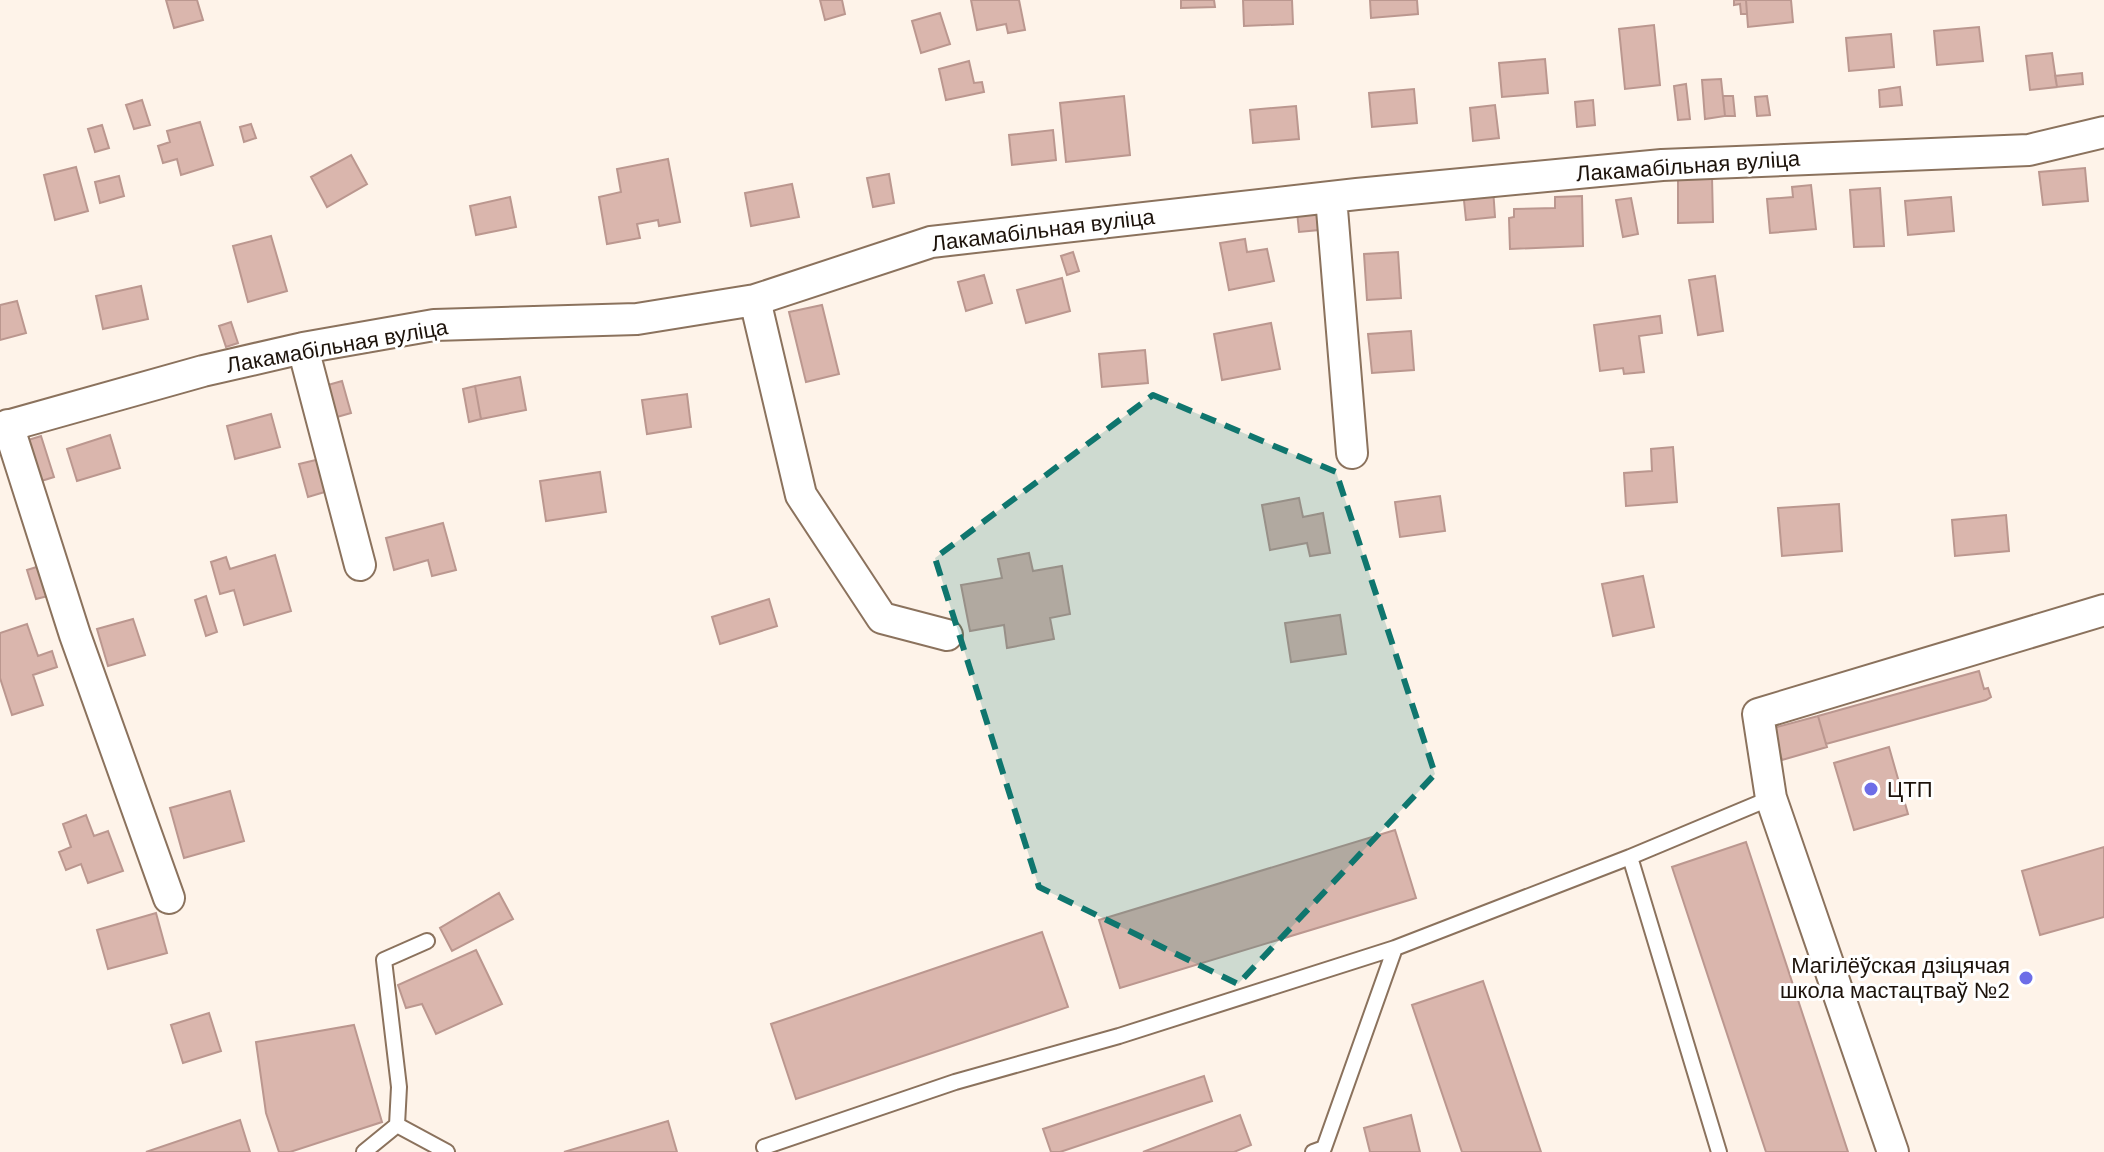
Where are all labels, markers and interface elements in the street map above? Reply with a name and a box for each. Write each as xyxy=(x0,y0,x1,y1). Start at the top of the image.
street label: Лакамабільная вуліца xyxy=(1575,144,1802,188)
street label: Лакамабільная вуліца xyxy=(930,202,1157,258)
street label: Лакамабільная вуліца xyxy=(224,312,451,380)
place label: ЦТП xyxy=(1887,775,1933,804)
marker: ЦТП xyxy=(1862,780,1880,798)
place label: Магілёўская дзіцячая школа мастацтваў №2 xyxy=(1780,951,2010,1005)
marker: Магілёўская дзіцячая школа мастацтваў №2 xyxy=(2017,969,2035,987)

